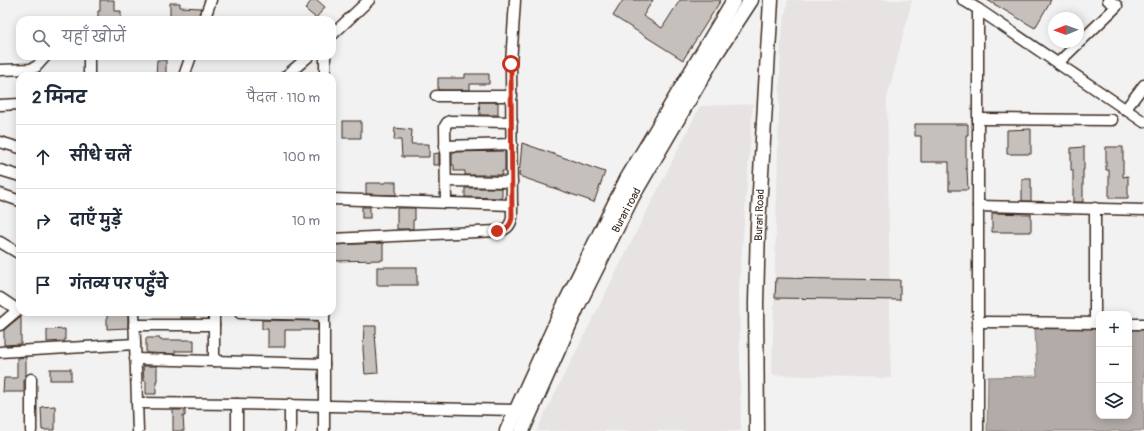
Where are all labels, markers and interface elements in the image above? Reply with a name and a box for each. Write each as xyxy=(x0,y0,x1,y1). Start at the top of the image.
north arrow xyxy=(1048,12,1084,48)
search box xyxy=(16,16,336,60)
icon: search xyxy=(30,27,52,49)
text: यहाँ खोजें xyxy=(62,28,126,47)
route start xyxy=(502,55,520,73)
text: 2 मिनट xyxy=(32,87,86,108)
text: पैदल · 110 m xyxy=(247,90,320,106)
icon: ahead xyxy=(32,146,54,168)
text: सीधे चलें xyxy=(70,147,131,166)
text: 100 m xyxy=(283,149,320,165)
street label: Burari road xyxy=(609,185,644,235)
street label: Burari Road xyxy=(752,189,767,241)
icon: right xyxy=(32,210,54,232)
text: दाएँ मुड़ें xyxy=(70,211,122,230)
text: 10 m xyxy=(292,213,320,229)
route end xyxy=(488,222,506,240)
icon: arrive xyxy=(32,274,54,296)
text: गंतव्य पर पहुँचे xyxy=(70,275,168,294)
map controls xyxy=(1096,311,1132,419)
button: + xyxy=(1096,311,1132,347)
button: − xyxy=(1096,347,1132,383)
button: layers xyxy=(1096,383,1132,419)

